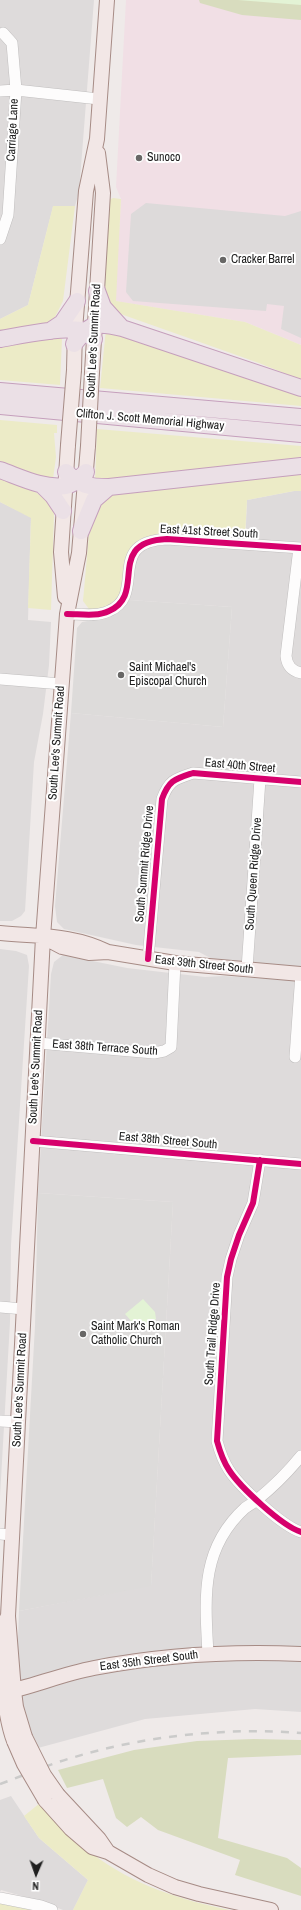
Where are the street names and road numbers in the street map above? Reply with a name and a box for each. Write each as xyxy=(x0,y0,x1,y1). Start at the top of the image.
street label: Carriage Lane xyxy=(4,98,22,162)
street label: South Lee's Summit Road xyxy=(84,283,104,399)
street label: Clifton J. Scott Memorial Highway xyxy=(75,406,225,434)
street label: East 41st Street South xyxy=(159,522,259,542)
street label: South Lee's Summit Road xyxy=(46,685,68,801)
street label: East 40th Street xyxy=(204,756,276,776)
street label: South Summit Ridge Drive xyxy=(133,805,157,923)
street label: South Queen Ridge Drive xyxy=(243,817,265,931)
street label: East 39th Street South xyxy=(154,953,254,977)
street label: South Lee's Summit Road xyxy=(26,1009,46,1125)
street label: East 38th Terrace South xyxy=(52,1037,158,1059)
street label: East 38th Street South xyxy=(118,1130,218,1152)
street label: South Trail Ridge Drive xyxy=(202,1282,224,1386)
street label: South Lee's Summit Road xyxy=(10,1332,30,1448)
street label: East 35th Street South xyxy=(99,1648,199,1674)

